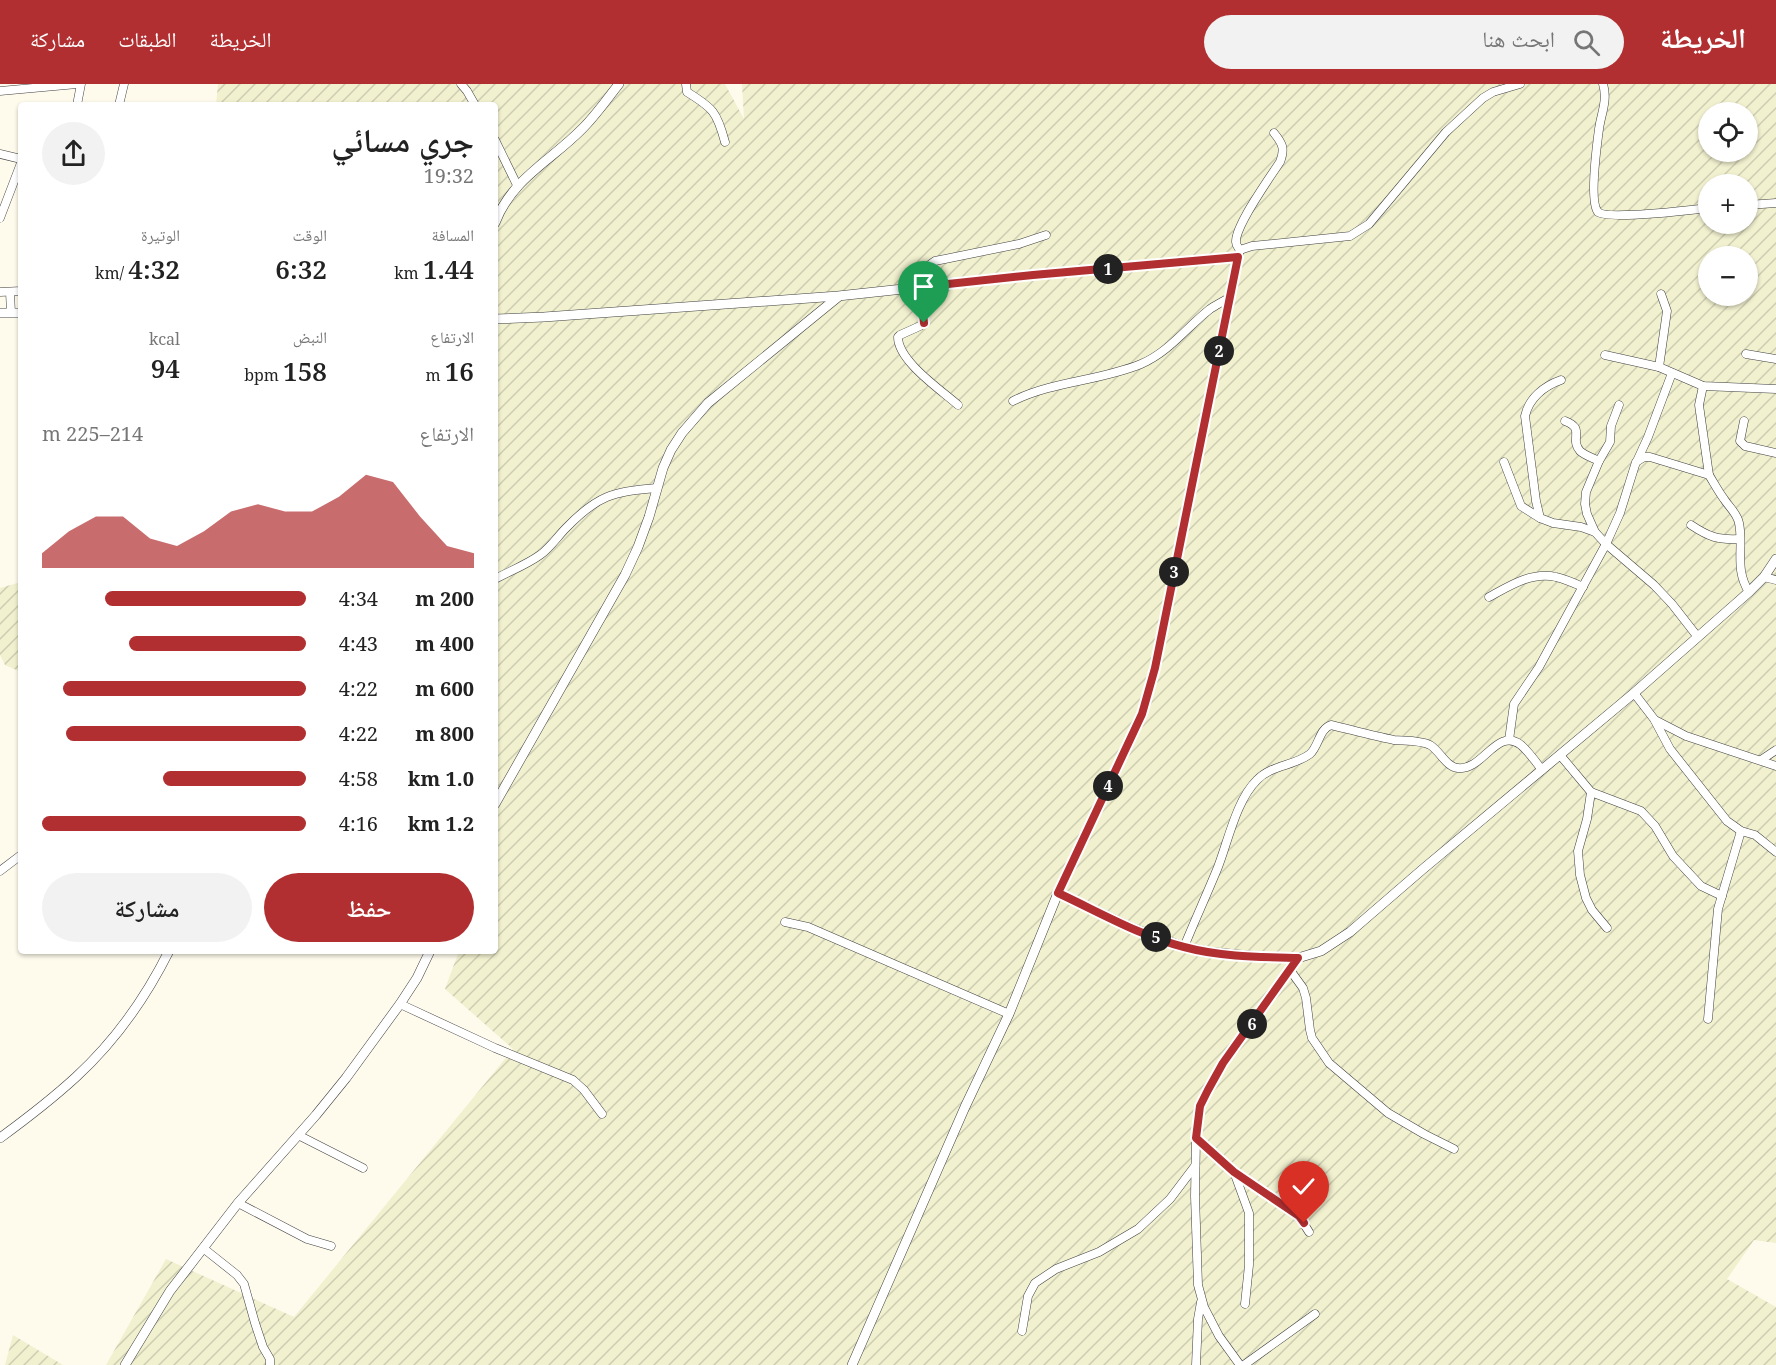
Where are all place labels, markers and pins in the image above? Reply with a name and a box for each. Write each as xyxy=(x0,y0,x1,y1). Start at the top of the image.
pin: 1 xyxy=(1093,254,1123,284)
pin xyxy=(898,261,949,323)
pin: 2 xyxy=(1204,336,1234,366)
pin: 3 xyxy=(1159,557,1189,587)
pin: 4 xyxy=(1093,771,1123,801)
pin: 5 xyxy=(1141,922,1171,952)
pin: 6 xyxy=(1237,1009,1267,1039)
pin xyxy=(1278,1161,1329,1223)

